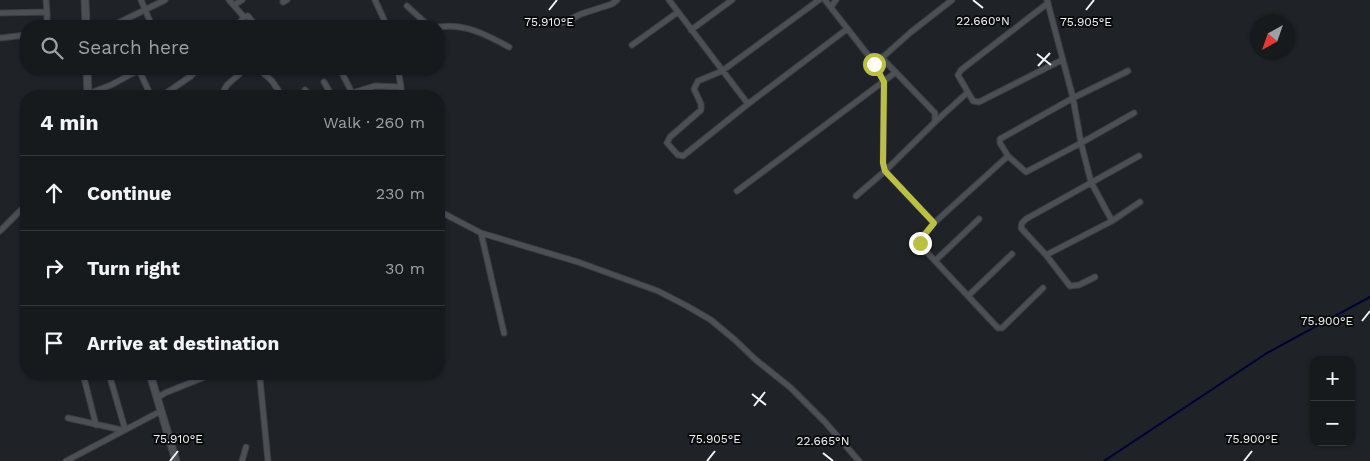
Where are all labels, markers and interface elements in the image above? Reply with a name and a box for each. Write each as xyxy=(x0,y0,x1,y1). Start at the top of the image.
text: 22.660°N xyxy=(956,14,1010,28)
text: 75.910°E xyxy=(524,15,574,29)
text: 75.905°E xyxy=(1060,15,1112,29)
north arrow xyxy=(1250,15,1295,60)
search box xyxy=(20,20,445,75)
icon: search xyxy=(38,34,66,62)
text: Search here xyxy=(78,36,189,59)
route start xyxy=(863,53,886,76)
text: 4 min xyxy=(40,110,98,135)
text: Walk · 260 m xyxy=(323,113,425,132)
icon: ahead xyxy=(40,179,68,207)
text: Continue xyxy=(87,182,171,205)
text: 230 m xyxy=(376,184,425,203)
route end xyxy=(909,232,932,255)
icon: right xyxy=(40,254,68,282)
text: Turn right xyxy=(87,257,180,280)
text: 30 m xyxy=(385,259,425,278)
text: 75.900°E xyxy=(1301,314,1354,328)
icon: arrive xyxy=(40,329,68,357)
text: Arrive at destination xyxy=(87,332,279,355)
map controls xyxy=(1310,356,1355,446)
button: + xyxy=(1310,356,1355,401)
button: − xyxy=(1310,401,1355,446)
text: 75.910°E xyxy=(153,432,203,446)
text: 75.905°E xyxy=(689,432,741,446)
text: 75.900°E xyxy=(1226,432,1279,446)
text: 22.665°N xyxy=(797,434,849,448)

